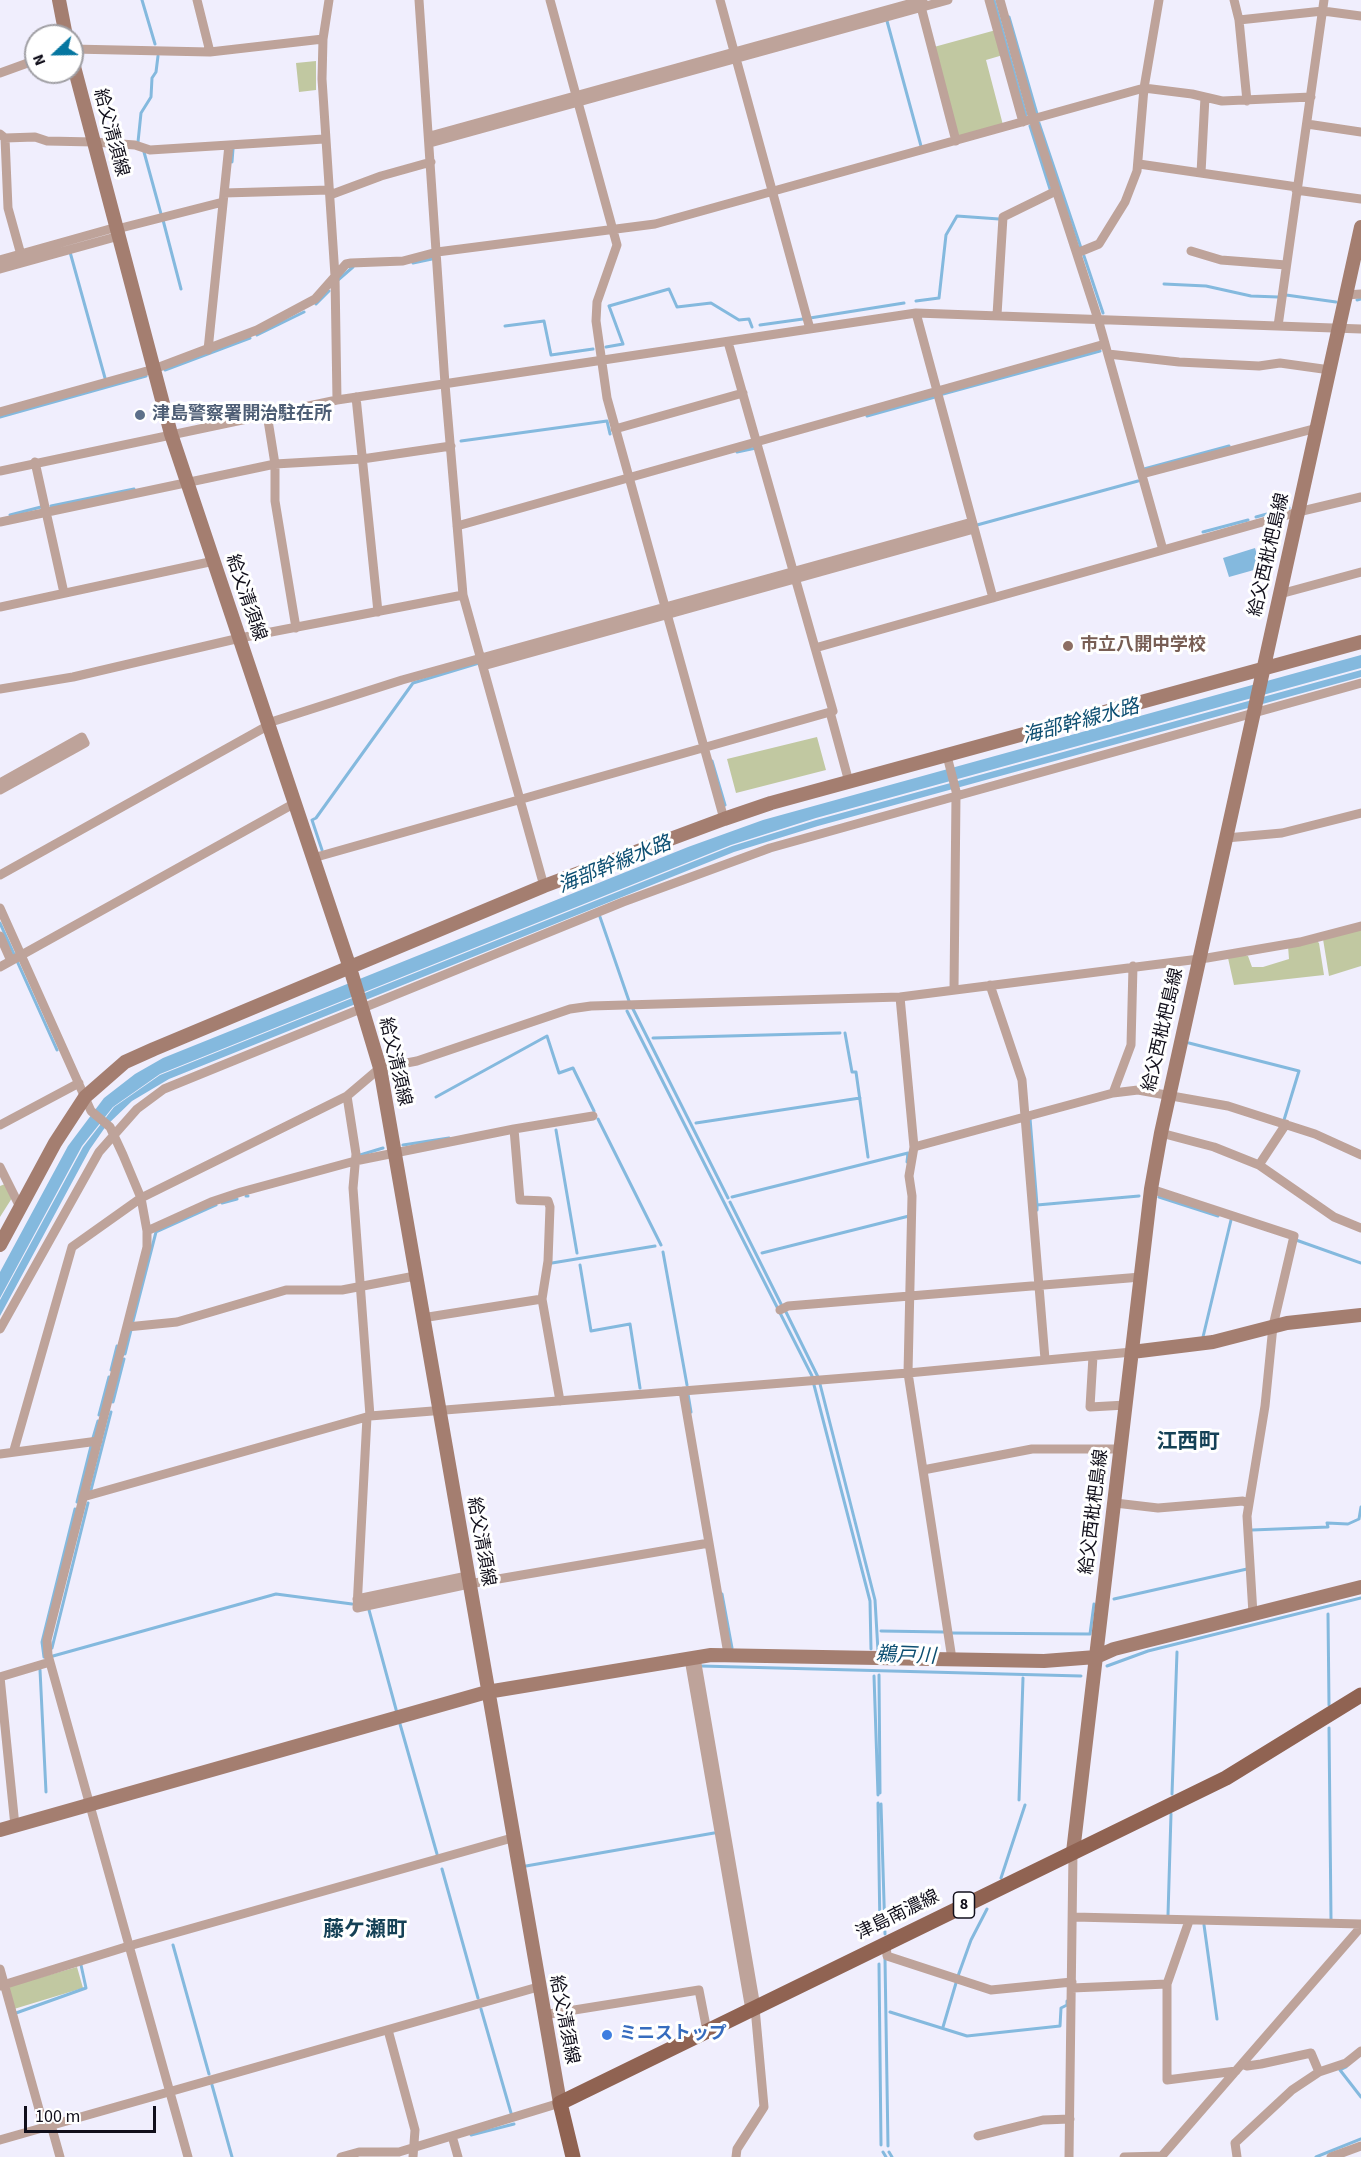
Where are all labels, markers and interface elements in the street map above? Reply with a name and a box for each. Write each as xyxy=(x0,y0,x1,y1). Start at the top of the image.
north arrow xyxy=(24,24,84,84)
text: N xyxy=(27,51,51,69)
street label: 給父清須線 xyxy=(88,87,132,179)
place label: 津島警察署開治駐在所 xyxy=(152,404,332,426)
marker: 津島警察署開治駐在所 xyxy=(133,408,147,422)
street label: 給父西枇杷島線 xyxy=(1245,491,1295,619)
street label: 給父清須線 xyxy=(220,552,270,644)
place label: 市立八開中学校 xyxy=(1080,635,1206,657)
marker: 市立八開中学校 xyxy=(1061,639,1075,653)
water label: 海部幹線水路 xyxy=(1020,696,1142,750)
water label: 海部幹線水路 xyxy=(555,832,675,900)
street label: 給父西枇杷島線 xyxy=(1139,966,1189,1094)
street label: 給父清須線 xyxy=(373,1016,415,1108)
district label: 江西町 xyxy=(1157,1430,1219,1456)
street label: 給父西枇杷島線 xyxy=(1077,1448,1113,1576)
street label: 給父清須線 xyxy=(462,1496,498,1588)
water label: 鵜戸川 xyxy=(876,1644,936,1670)
street label: 津島南濃線 xyxy=(853,1887,943,1945)
road number: 8 xyxy=(954,1892,974,1918)
district label: 藤ケ瀬町 xyxy=(323,1918,407,1944)
street label: 給父清須線 xyxy=(544,1974,582,2066)
place label: ミニストップ xyxy=(619,2024,727,2046)
marker: ミニストップ xyxy=(600,2028,614,2042)
scale bar xyxy=(27,2094,159,2132)
text: 100 m xyxy=(35,2104,80,2129)

